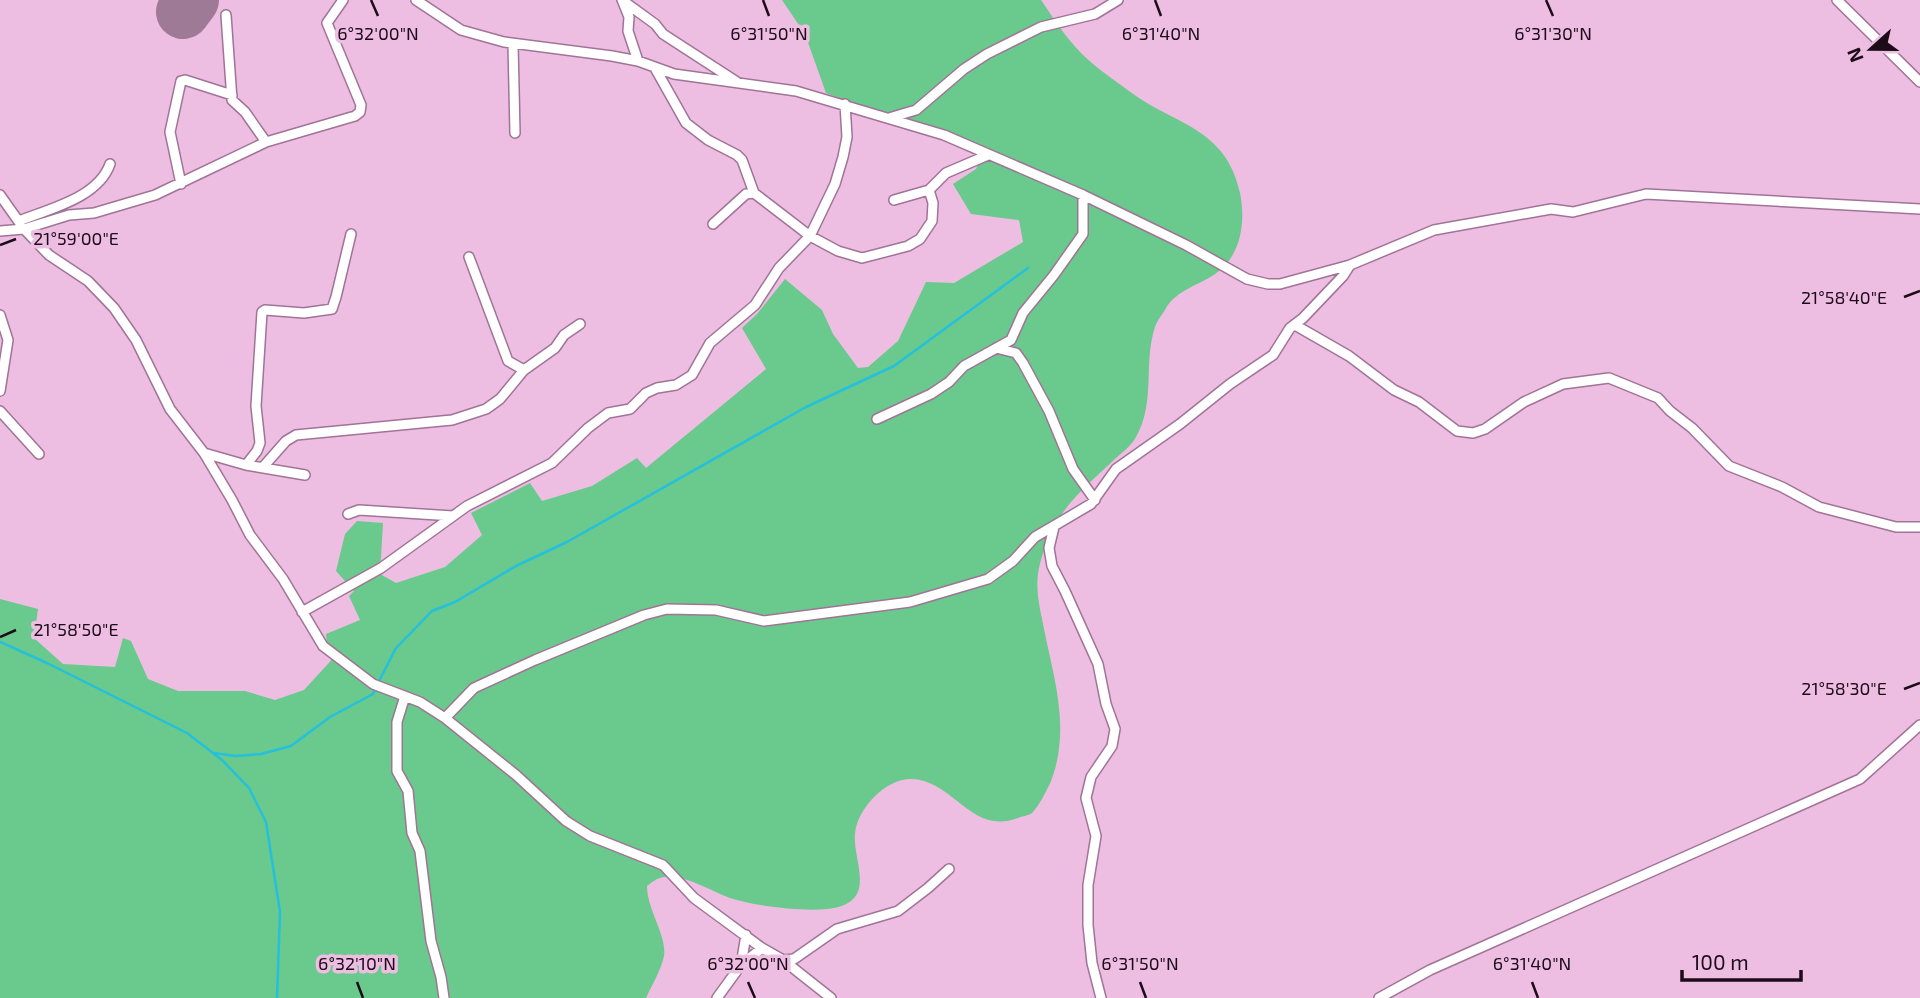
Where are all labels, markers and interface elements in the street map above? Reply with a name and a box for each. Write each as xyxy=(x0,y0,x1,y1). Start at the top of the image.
north arrow xyxy=(1836,14,1906,84)
text: 6°32'00"N xyxy=(337,22,419,44)
text: 6°31'50"N xyxy=(730,22,808,44)
text: 6°31'40"N xyxy=(1122,22,1200,44)
text: 6°31'30"N xyxy=(1514,22,1592,44)
text: N xyxy=(1841,45,1868,66)
text: 21°59'00"E xyxy=(33,227,119,249)
text: 21°58'40"E xyxy=(1801,286,1887,308)
text: 21°58'50"E xyxy=(33,618,119,640)
text: 21°58'30"E xyxy=(1801,677,1887,699)
scale bar xyxy=(1682,939,1801,983)
text: 100 m xyxy=(1692,949,1749,974)
text: 6°32'10"N xyxy=(318,952,396,974)
text: 6°32'00"N xyxy=(707,952,789,974)
text: 6°31'50"N xyxy=(1101,952,1179,974)
text: 6°31'40"N xyxy=(1493,952,1571,974)

